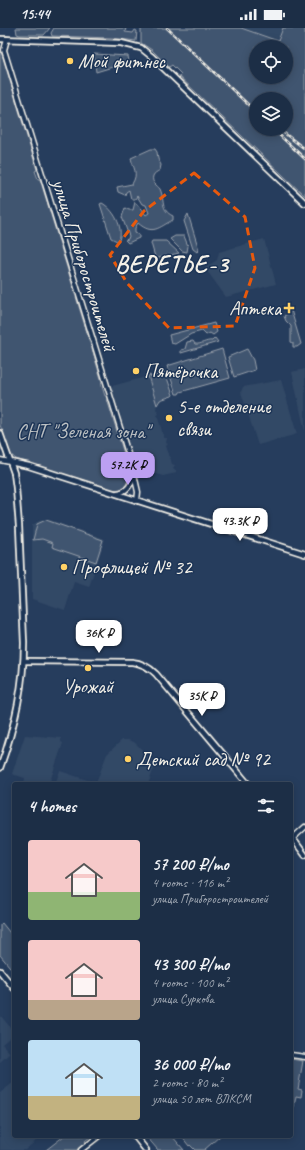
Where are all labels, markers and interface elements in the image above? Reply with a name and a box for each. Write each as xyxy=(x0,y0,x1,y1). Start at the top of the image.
text: 15:44 xyxy=(20,5,50,24)
map controls xyxy=(249,40,293,136)
button: locate xyxy=(249,40,293,84)
place label: Мой фитнес xyxy=(78,49,166,74)
marker: Мой фитнес xyxy=(65,56,75,66)
button: layers xyxy=(249,92,293,136)
street label: улица Приборостроителей xyxy=(46,175,123,356)
district label: ВЕРЕТЬЕ-3 xyxy=(115,249,230,279)
place label: Аптека xyxy=(229,296,283,321)
marker: Аптека xyxy=(284,303,294,313)
place label: Пятёрочка xyxy=(144,359,219,384)
marker: Пятёрочка xyxy=(131,366,141,376)
place label: 5-е отделение связи xyxy=(177,394,272,442)
marker: 5-е отделение связи xyxy=(164,413,174,423)
park label: СНТ "Зеленая зона" xyxy=(17,419,154,444)
pin: 57.2K ₽ xyxy=(91,452,165,486)
text: 57.2K ₽ xyxy=(110,457,146,473)
pin: 43.3K ₽ xyxy=(203,508,277,542)
text: 43.3K ₽ xyxy=(222,513,258,529)
place label: Профлицей № 32 xyxy=(72,555,194,580)
marker: Профлицей № 32 xyxy=(59,562,69,572)
pin: 36K ₽ xyxy=(71,620,127,654)
text: 36K ₽ xyxy=(85,625,113,641)
marker: Урожай xyxy=(83,663,93,673)
place label: Урожай xyxy=(63,674,115,699)
pin: 35K ₽ xyxy=(174,683,230,717)
text: 35K ₽ xyxy=(188,688,216,704)
place label: Детский сад № 92 xyxy=(136,747,272,772)
marker: Детский сад № 92 xyxy=(123,754,133,764)
icon: filters xyxy=(255,795,277,817)
text: 4 homes xyxy=(28,796,76,817)
text: 57 200 ₽/mo xyxy=(152,854,229,875)
icon: home xyxy=(60,856,108,904)
text: 4 rooms · 116 m² xyxy=(152,875,228,891)
text: улица Приборостроителей xyxy=(152,891,268,907)
text: 43 300 ₽/mo xyxy=(152,954,229,975)
icon: home xyxy=(60,956,108,1004)
text: 4 rooms · 100 m² xyxy=(152,975,228,991)
text: улица Суркова xyxy=(152,991,214,1007)
text: 36 000 ₽/mo xyxy=(152,1054,229,1075)
icon: home xyxy=(60,1056,108,1104)
text: 2 rooms · 80 m² xyxy=(152,1075,222,1091)
text: улица 50 лет ВЛКСМ xyxy=(152,1091,251,1107)

